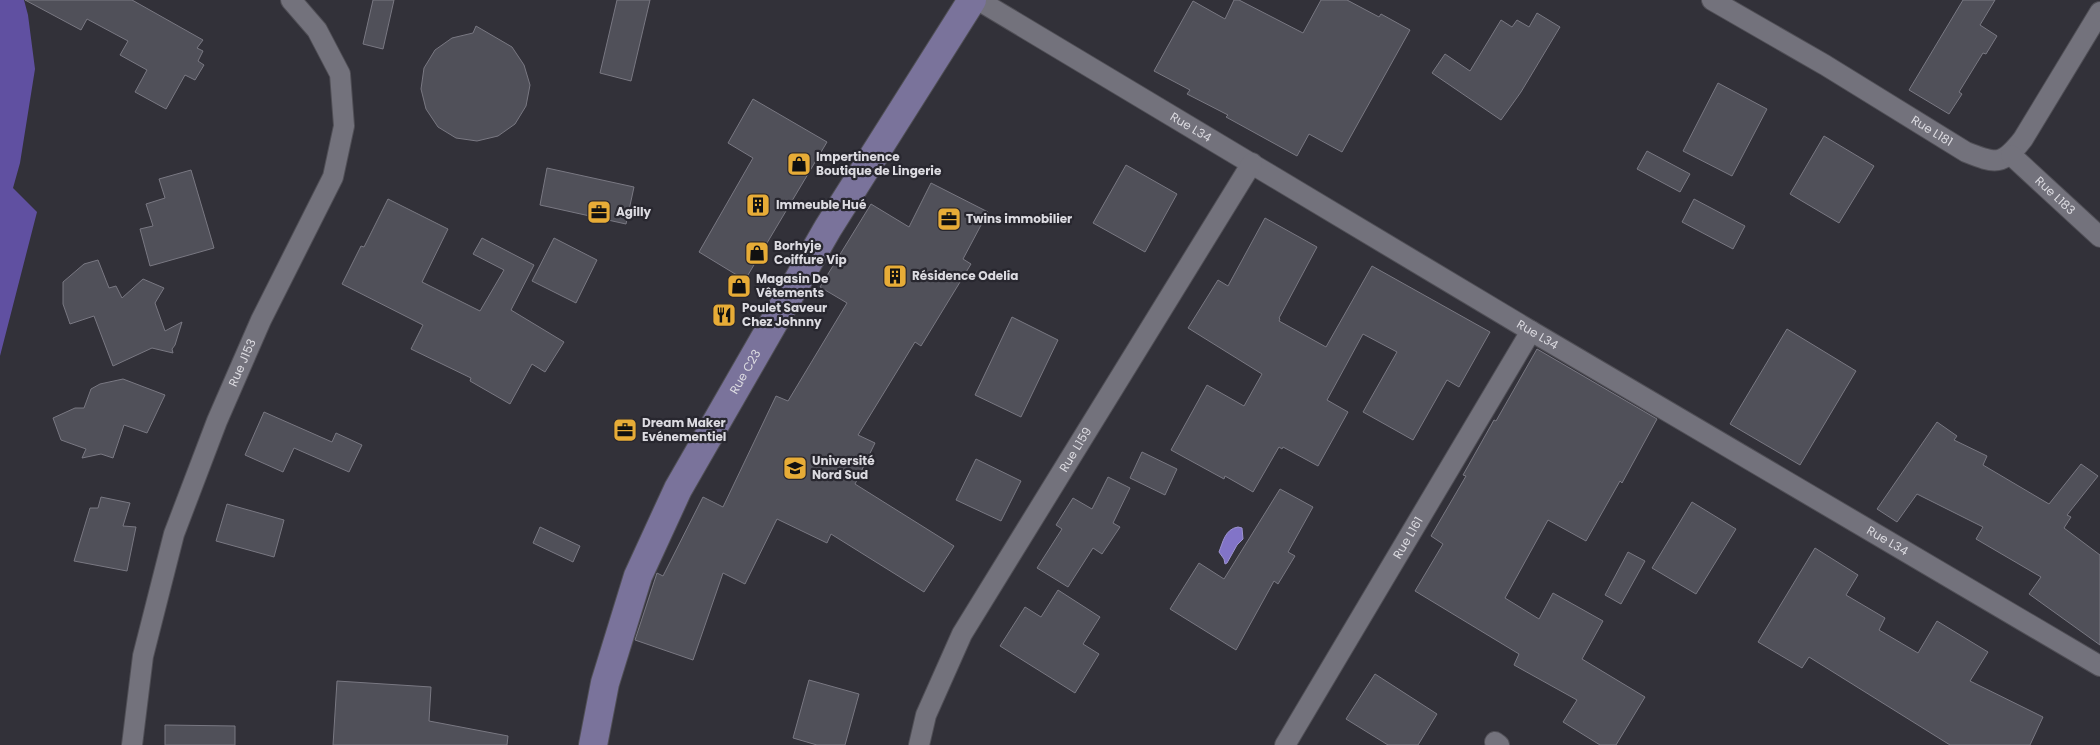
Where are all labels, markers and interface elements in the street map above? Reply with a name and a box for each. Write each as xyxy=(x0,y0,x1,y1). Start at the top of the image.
street label: Rue L34 xyxy=(1167,108,1215,146)
street label: Rue L181 xyxy=(1908,111,1956,150)
place label: Impertinence Boutique de Lingerie xyxy=(816,148,942,179)
shop icon: Impertinence Boutique de Lingerie xyxy=(786,151,812,177)
street label: Rue L183 xyxy=(2032,172,2079,218)
building icon: Immeuble Hué xyxy=(745,192,771,218)
place label: Immeuble Hué xyxy=(776,196,867,213)
office icon: Agilly xyxy=(586,199,612,225)
place label: Agilly xyxy=(616,203,652,220)
office icon: Twins immobilier xyxy=(936,206,962,232)
place label: Twins immobilier xyxy=(966,210,1072,227)
place label: Borhyje Coiffure Vip xyxy=(774,237,847,268)
shop icon: Borhyje Coiffure Vip xyxy=(744,240,770,266)
building icon: Résidence Odelia xyxy=(882,263,908,289)
place label: Résidence Odelia xyxy=(912,267,1018,284)
place label: Magasin De Vêtements xyxy=(756,270,829,301)
shop icon: Magasin De Vêtements xyxy=(726,273,752,299)
place label: Poulet Saveur Chez Johnny xyxy=(742,299,827,330)
restaurant icon: Poulet Saveur Chez Johnny xyxy=(711,302,737,328)
street label: Rue L34 xyxy=(1514,315,1562,353)
street label: Rue J153 xyxy=(224,336,260,389)
street label: Rue C23 xyxy=(725,346,764,397)
place label: Dream Maker Evénementiel xyxy=(642,414,726,445)
office icon: Dream Maker Evénementiel xyxy=(612,417,638,443)
street label: Rue L159 xyxy=(1055,424,1095,475)
place label: Université Nord Sud xyxy=(812,452,875,483)
school or university icon: Université Nord Sud xyxy=(782,455,808,481)
street label: Rue L161 xyxy=(1389,513,1427,562)
street label: Rue L34 xyxy=(1864,521,1912,559)

